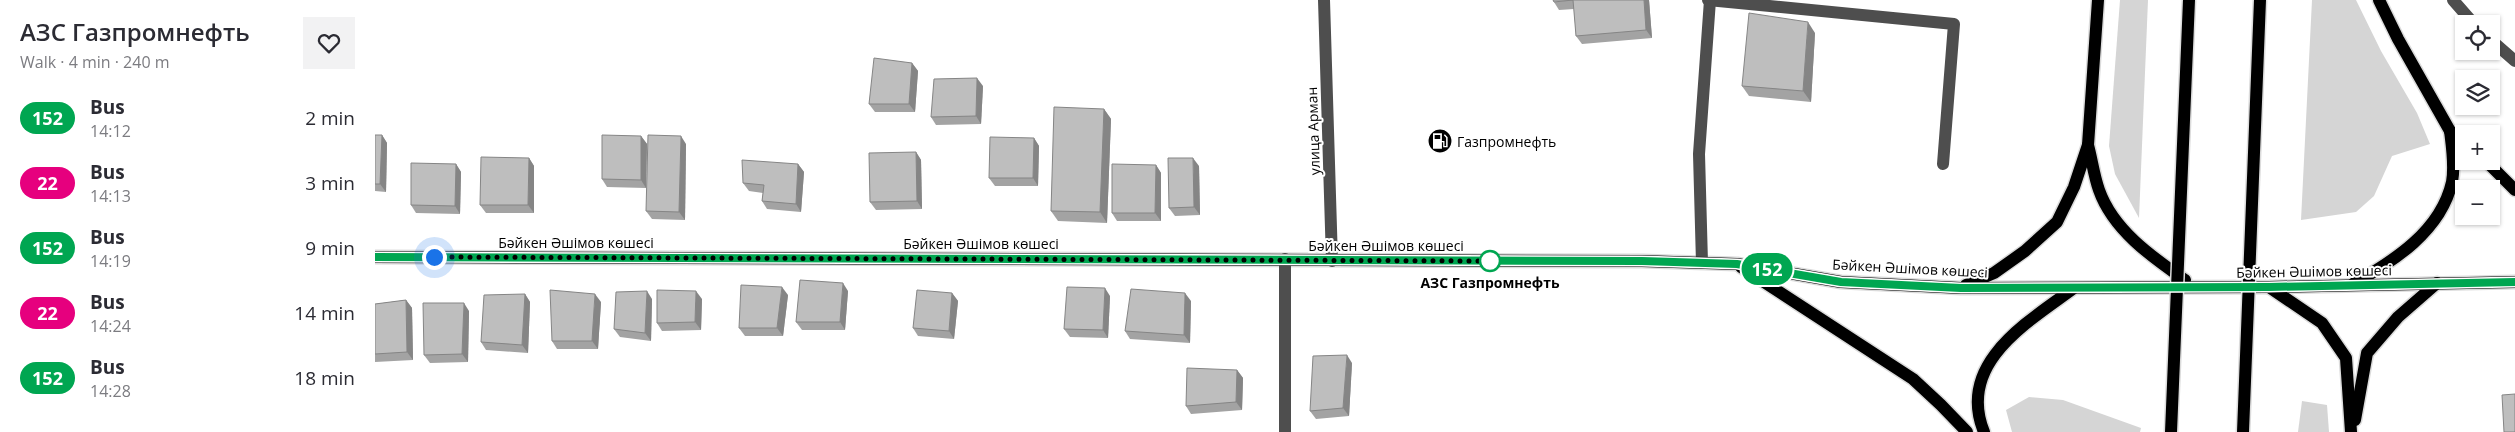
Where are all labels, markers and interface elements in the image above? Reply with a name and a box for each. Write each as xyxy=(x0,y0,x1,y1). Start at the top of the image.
text: АЗС Газпромнефть xyxy=(20,15,250,48)
map controls xyxy=(2455,15,2500,225)
button: locate xyxy=(2455,15,2500,60)
button: heart xyxy=(303,17,355,69)
text: Walk · 4 min · 240 m xyxy=(20,51,170,73)
button: layers xyxy=(2455,70,2500,115)
street label: улица Арман xyxy=(1302,86,1324,176)
text: Bus xyxy=(90,94,125,120)
text: 2 min xyxy=(305,105,355,131)
text: 152 xyxy=(32,106,63,130)
text: 14:12 xyxy=(90,120,131,142)
button: + xyxy=(2455,125,2500,170)
fuel station icon: Газпромнефть xyxy=(1427,128,1453,154)
place label: Газпромнефть xyxy=(1457,132,1556,151)
text: Bus xyxy=(90,159,125,185)
text: 3 min xyxy=(305,170,355,196)
text: 22 xyxy=(37,171,58,195)
button: − xyxy=(2455,180,2500,225)
text: 14:13 xyxy=(90,185,131,207)
text: Bus xyxy=(90,224,125,250)
street label: Бәйкен Әшімов көшесі xyxy=(498,233,654,252)
street label: Бәйкен Әшімов көшесі xyxy=(903,234,1059,253)
text: 9 min xyxy=(305,235,355,261)
text: 152 xyxy=(32,236,63,260)
street label: Бәйкен Әшімов көшесі xyxy=(1308,236,1464,255)
your location xyxy=(422,245,447,270)
text: 14:19 xyxy=(90,250,131,272)
marker: АЗС Газпромнефть xyxy=(1479,250,1501,272)
line badge: 152 xyxy=(1738,253,1796,285)
street label: Бәйкен Әшімов көшесі xyxy=(1832,254,1988,282)
text: 152 xyxy=(1752,257,1782,281)
street label: Бәйкен Әшімов көшесі xyxy=(2236,260,2392,282)
place label: АЗС Газпромнефть xyxy=(1420,273,1560,292)
text: Bus xyxy=(90,289,125,315)
text: 14 min xyxy=(294,300,355,326)
text: 22 xyxy=(37,301,58,325)
text: 14:24 xyxy=(90,315,131,337)
text: Bus xyxy=(90,354,125,380)
text: 18 min xyxy=(294,365,355,391)
text: 152 xyxy=(32,366,63,390)
text: 14:28 xyxy=(90,380,131,402)

